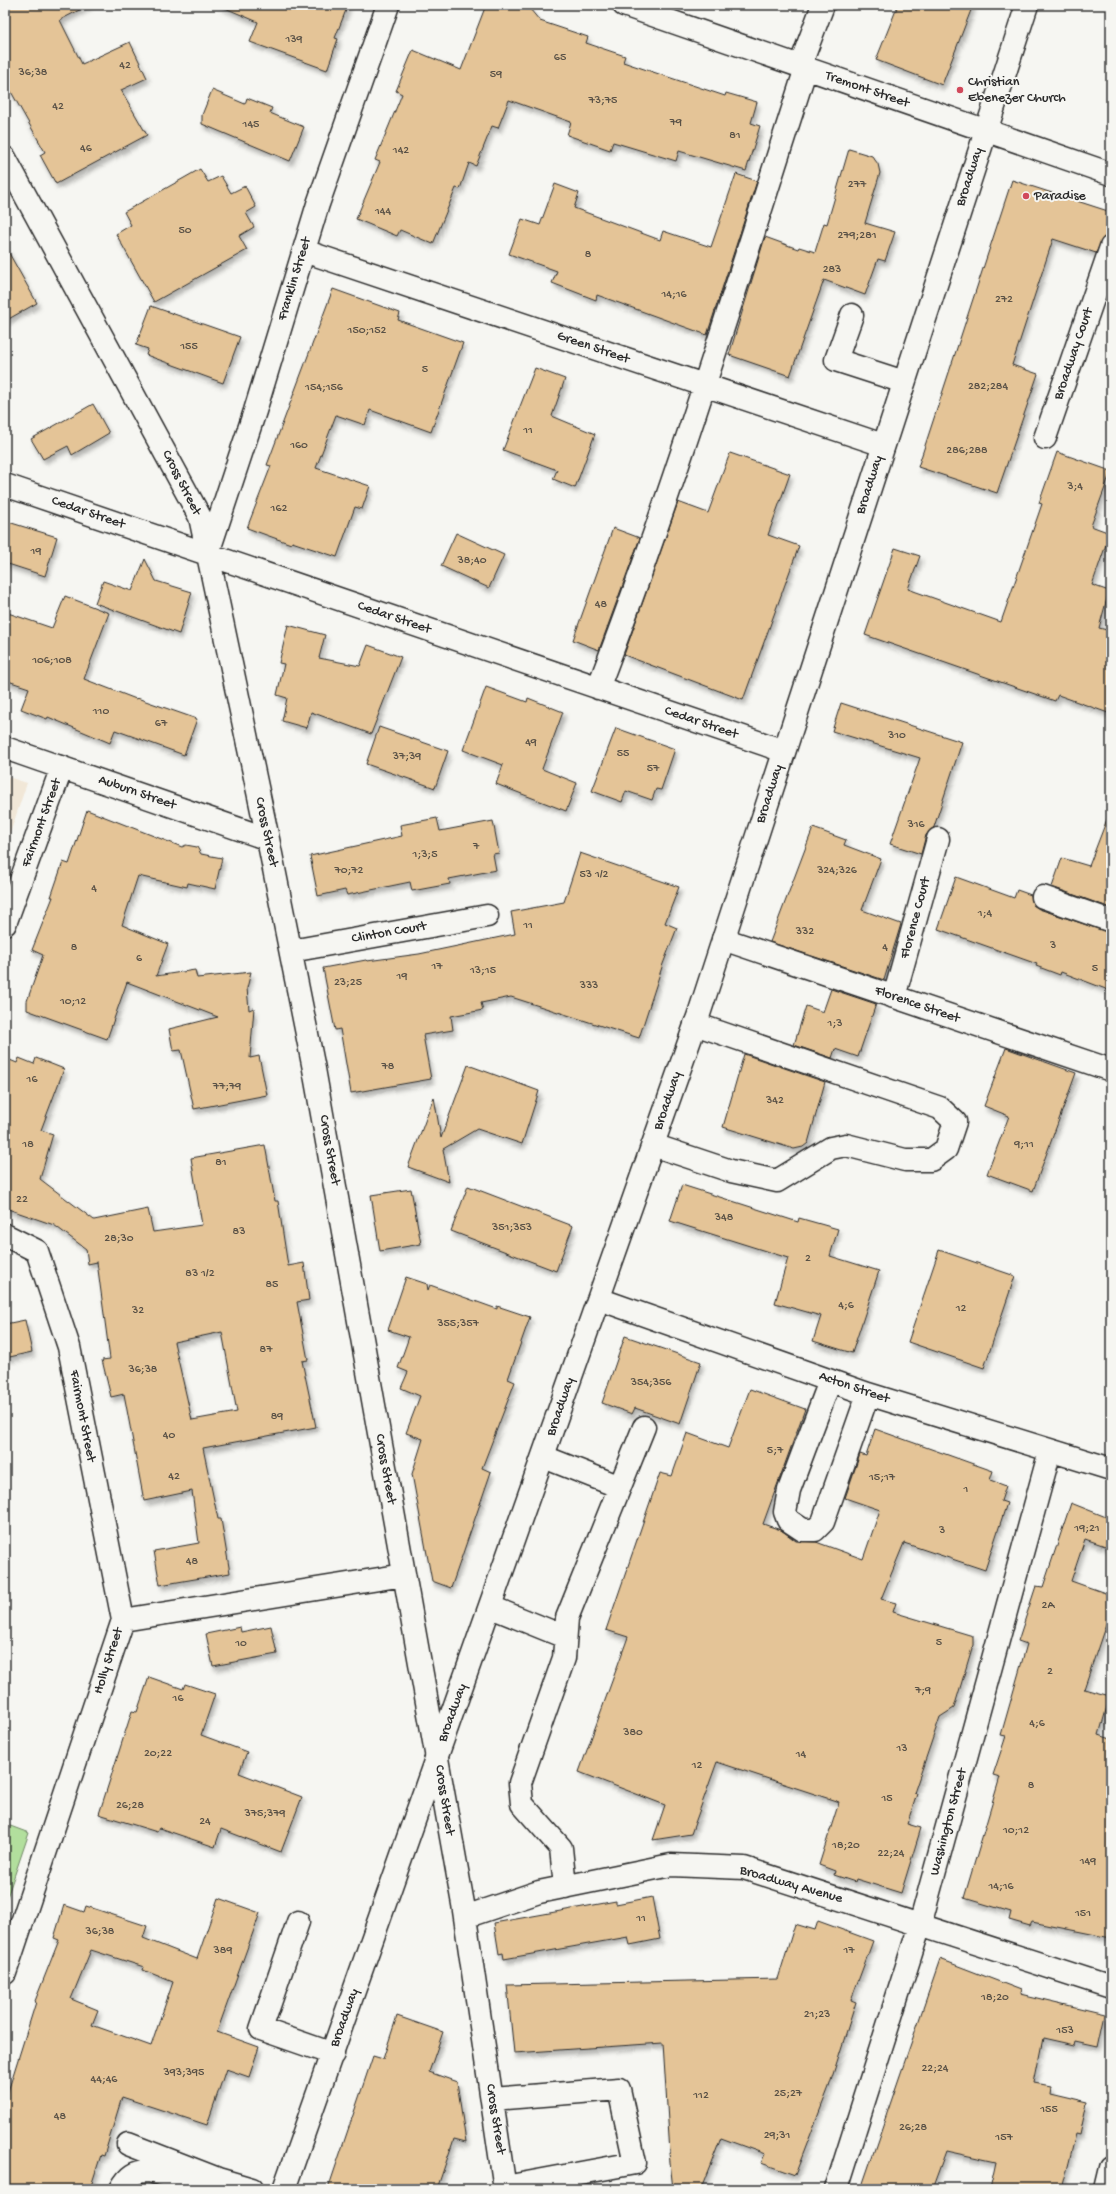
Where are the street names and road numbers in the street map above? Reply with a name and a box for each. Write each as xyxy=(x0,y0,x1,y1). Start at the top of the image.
street label: Tremont Street xyxy=(822,67,912,113)
street label: Broadway xyxy=(952,145,988,210)
street label: Franklin Street xyxy=(274,234,316,324)
street label: Broadway Court xyxy=(1050,305,1098,403)
street label: Green Street xyxy=(555,328,633,369)
street label: Cross Street xyxy=(157,448,205,520)
street label: Broadway xyxy=(852,453,888,518)
street label: Cedar Street xyxy=(49,493,128,534)
street label: Cedar Street xyxy=(355,598,434,639)
street label: Cedar Street xyxy=(662,703,741,744)
street label: Broadway xyxy=(752,762,788,827)
street label: Auburn Street xyxy=(96,772,179,815)
street label: Fairmont Street xyxy=(18,775,66,871)
street label: Cross Street xyxy=(250,796,282,870)
street label: Florence Court xyxy=(897,874,935,962)
street label: Clinton Court xyxy=(350,918,429,948)
street label: Florence Street xyxy=(871,982,963,1028)
street label: Broadway xyxy=(650,1069,686,1133)
street label: Cross Street xyxy=(314,1114,344,1188)
street label: Fairmont Street xyxy=(65,1368,99,1465)
street label: Acton Street xyxy=(817,1368,893,1408)
street label: Broadway xyxy=(543,1375,579,1439)
street label: Cross Street xyxy=(370,1433,400,1507)
street label: Holly Street xyxy=(90,1624,128,1696)
street label: Broadway xyxy=(434,1681,471,1745)
street label: Cross Street xyxy=(430,1764,458,1838)
street label: Washington Street xyxy=(927,1765,972,1877)
street label: Broadway Avenue xyxy=(737,1862,845,1908)
street label: Broadway xyxy=(326,1986,363,2050)
street label: Cross Street xyxy=(481,2083,509,2157)

